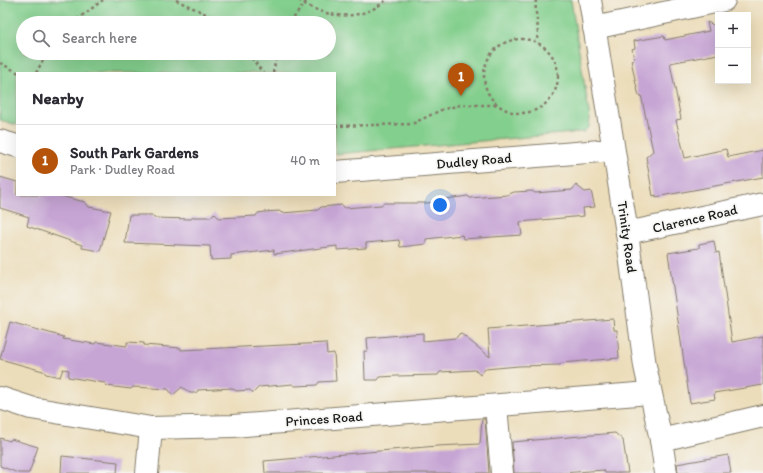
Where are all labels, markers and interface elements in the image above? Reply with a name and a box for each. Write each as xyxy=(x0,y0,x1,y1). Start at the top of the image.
map controls xyxy=(715,12,751,84)
button: + xyxy=(715,12,751,48)
search box xyxy=(16,16,336,60)
icon: search xyxy=(30,27,52,49)
text: Search here xyxy=(62,29,137,47)
button: − xyxy=(715,48,751,84)
pin: 1 xyxy=(448,63,474,96)
text: Nearby xyxy=(32,88,84,108)
text: South Park Gardens xyxy=(70,144,199,162)
street label: Dudley Road xyxy=(436,149,513,173)
text: 1 xyxy=(42,153,48,168)
text: 40 m xyxy=(290,153,320,168)
text: Park · Dudley Road xyxy=(70,162,175,177)
your location xyxy=(430,195,450,215)
street label: Trinity Road xyxy=(614,200,641,275)
street label: Clarence Road xyxy=(651,201,740,237)
street label: Princes Road xyxy=(285,408,364,430)

